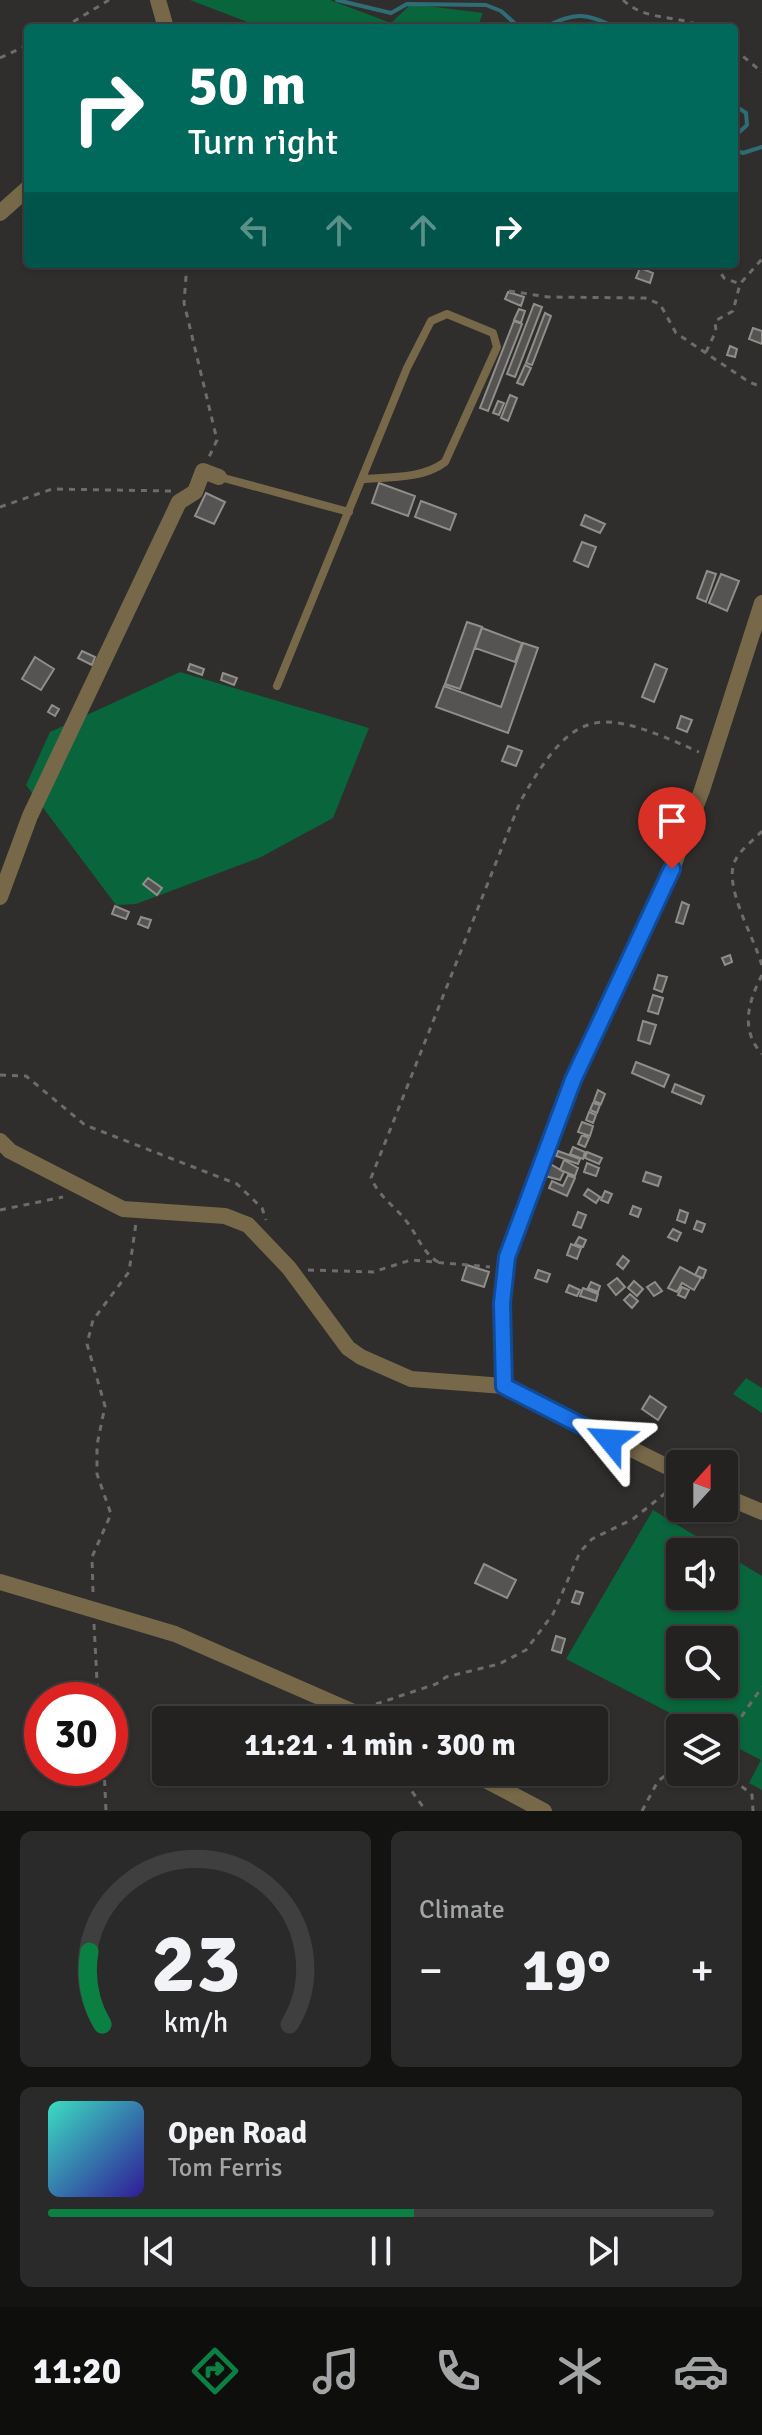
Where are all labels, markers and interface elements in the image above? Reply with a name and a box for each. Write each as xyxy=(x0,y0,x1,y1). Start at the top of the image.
text: 50 m xyxy=(188,51,306,120)
icon: right xyxy=(56,56,160,160)
text: Turn right xyxy=(188,120,338,165)
icon: left xyxy=(233,208,277,252)
icon: ahead xyxy=(317,208,361,252)
icon: ahead xyxy=(401,208,445,252)
icon: right xyxy=(485,208,529,252)
pin xyxy=(638,787,706,869)
icon: arrive xyxy=(650,799,694,843)
position arrow xyxy=(568,1398,652,1482)
north arrow xyxy=(666,1450,738,1522)
map controls xyxy=(666,1450,738,1786)
button: sound xyxy=(666,1538,738,1610)
button: search xyxy=(666,1626,738,1698)
speed limit sign: 30 xyxy=(24,1682,128,1786)
button: layers xyxy=(666,1714,738,1786)
text: 11:21 · 1 min · 300 m xyxy=(244,1727,516,1764)
text: Climate xyxy=(419,1894,505,1926)
text: 23 xyxy=(151,1913,240,2015)
text: 19° xyxy=(522,1934,611,2008)
text: − xyxy=(419,1944,443,1998)
text: + xyxy=(690,1944,714,1998)
text: km/h xyxy=(163,2005,228,2040)
text: Open Road xyxy=(168,2115,307,2152)
text: Tom Ferris xyxy=(168,2152,282,2184)
icon: previous xyxy=(137,2229,181,2273)
icon: pause xyxy=(359,2229,403,2273)
icon: next xyxy=(581,2229,625,2273)
icon: directions xyxy=(187,2343,243,2399)
icon: music xyxy=(308,2343,364,2399)
icon: phone xyxy=(430,2343,486,2399)
icon: climate xyxy=(552,2343,608,2399)
icon: car xyxy=(673,2343,729,2399)
text: 11:20 xyxy=(33,2349,121,2394)

